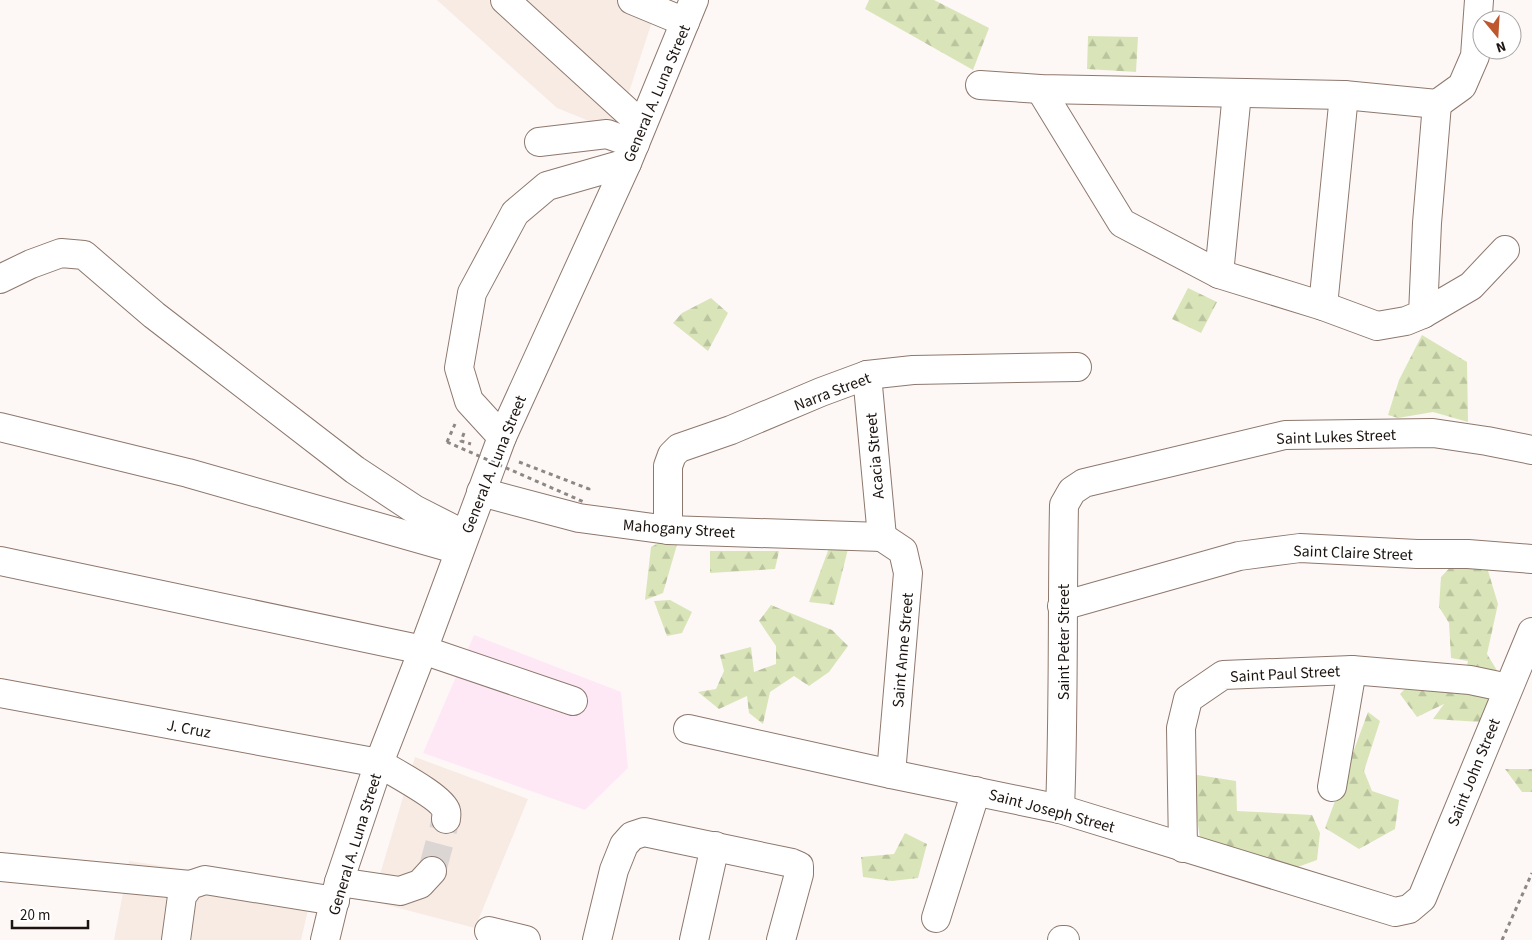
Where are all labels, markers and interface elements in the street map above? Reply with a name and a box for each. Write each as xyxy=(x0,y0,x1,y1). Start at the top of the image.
north arrow xyxy=(1472,10,1522,60)
street label: General A. Luna Street xyxy=(618,21,696,165)
text: N xyxy=(1493,35,1508,57)
street label: Narra Street xyxy=(791,367,874,417)
street label: General A. Luna Street xyxy=(456,391,532,537)
street label: Acacia Street xyxy=(860,411,890,500)
street label: Saint Lukes Street xyxy=(1276,424,1397,450)
street label: Mahogany Street xyxy=(622,514,736,544)
street label: Saint Claire Street xyxy=(1293,540,1414,566)
street label: Saint Peter Street xyxy=(1053,583,1075,700)
street label: Saint Anne Street xyxy=(887,591,919,708)
street label: Saint Paul Street xyxy=(1229,660,1341,688)
street label: J. Cruz xyxy=(165,714,213,744)
street label: Saint John Street xyxy=(1442,714,1506,830)
street label: General A. Luna Street xyxy=(323,770,387,918)
street label: Saint Joseph Street xyxy=(986,784,1118,839)
scale bar xyxy=(12,898,89,930)
text: 20 m xyxy=(20,905,50,926)

